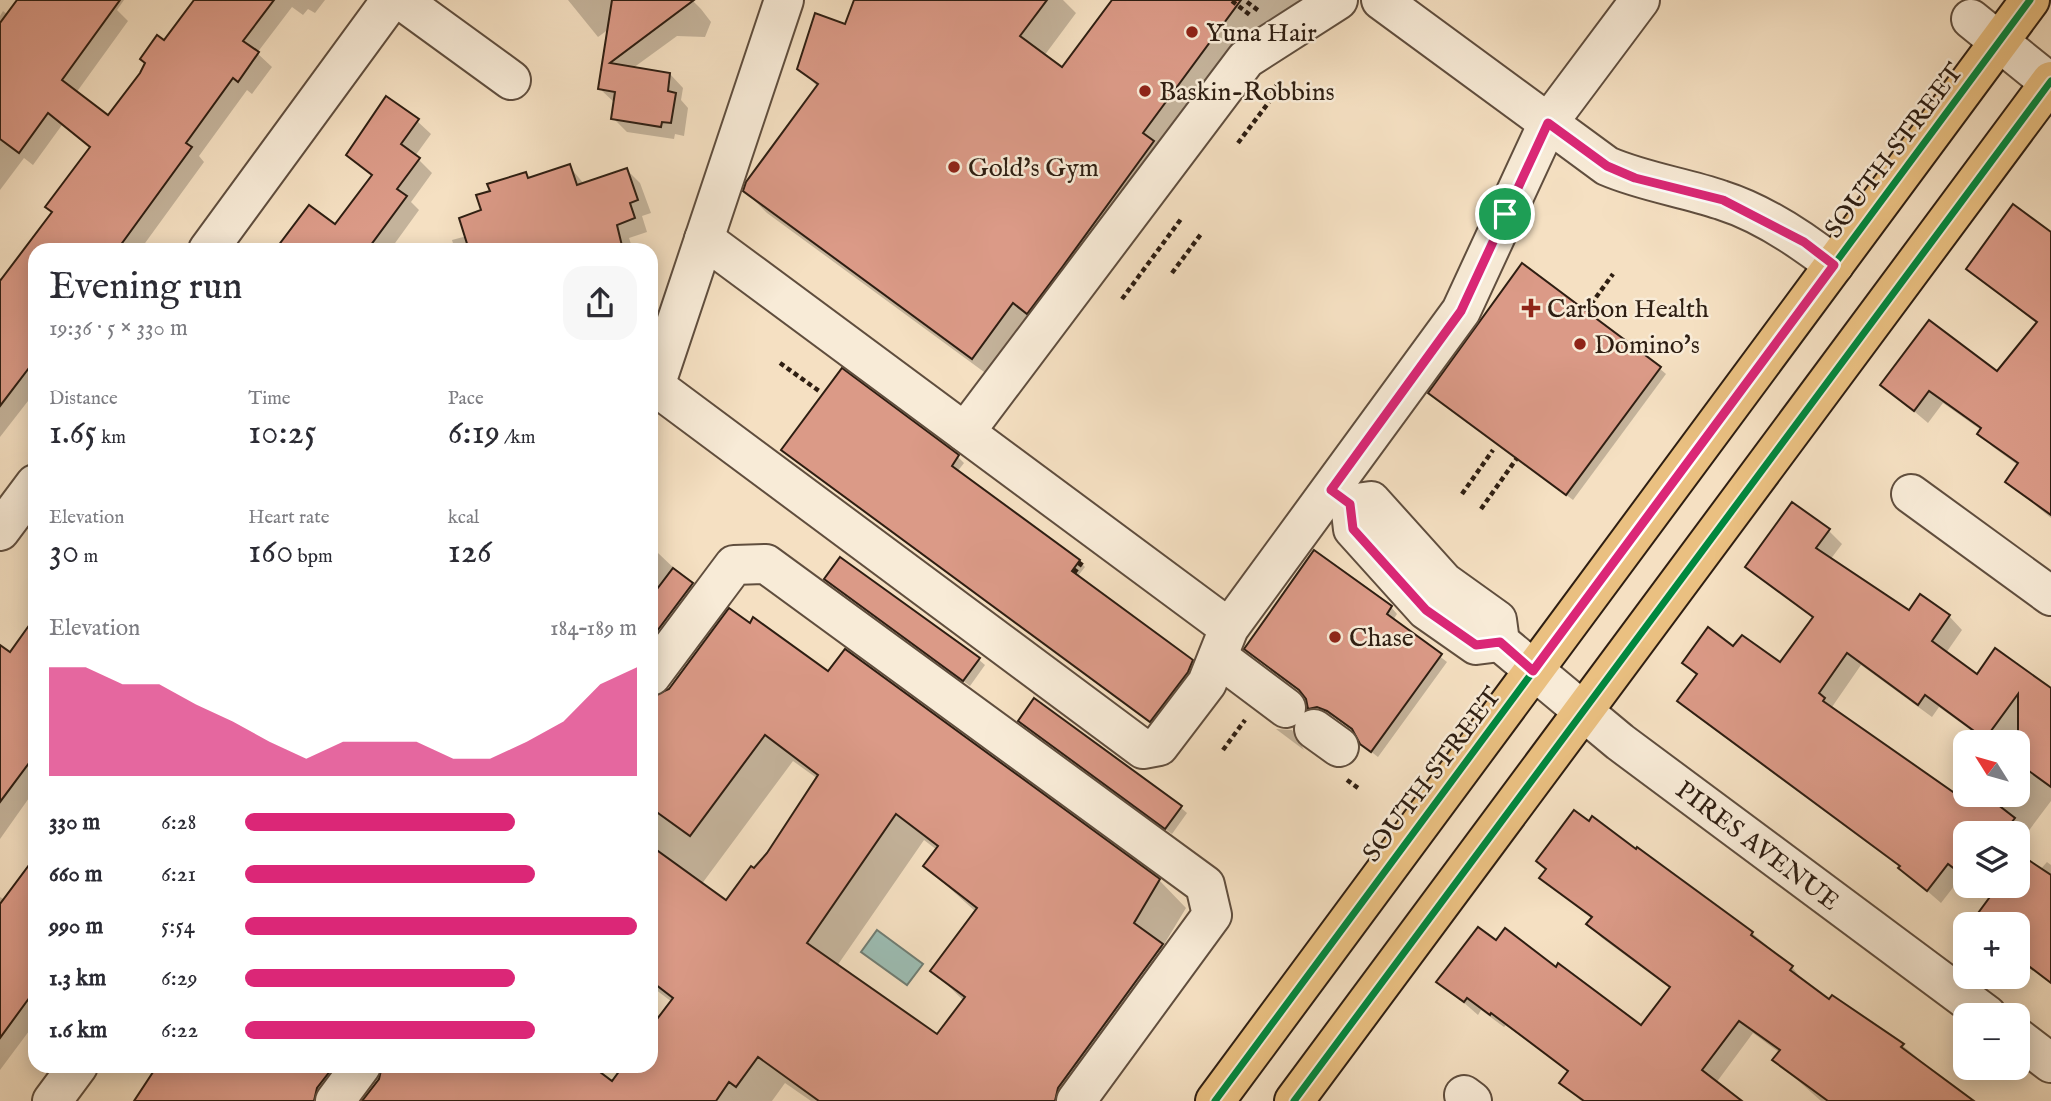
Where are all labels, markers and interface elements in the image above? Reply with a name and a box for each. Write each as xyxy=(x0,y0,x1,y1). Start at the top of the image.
place label: Yuna Hair xyxy=(1206,17,1317,50)
marker: Yuna Hair xyxy=(1184,24,1200,40)
street label: SOUTH STREET xyxy=(1818,57,1971,245)
place label: Baskin-Robbins xyxy=(1159,76,1335,109)
marker: Baskin-Robbins xyxy=(1137,83,1153,99)
place label: Gold's Gym xyxy=(968,152,1099,185)
marker: Gold's Gym xyxy=(946,159,962,175)
pin xyxy=(1475,184,1535,244)
icon: arrive xyxy=(1486,195,1524,233)
text: Evening run xyxy=(49,264,243,312)
button: share xyxy=(563,266,637,340)
place label: Carbon Health xyxy=(1547,293,1709,326)
marker: Carbon Health xyxy=(1521,298,1541,318)
text: 19:36 · 5 × 330 m xyxy=(49,314,188,343)
place label: Domino's xyxy=(1594,329,1700,362)
marker: Domino's xyxy=(1572,336,1588,352)
text: Distance xyxy=(49,387,118,411)
text: Time xyxy=(248,387,291,411)
text: Pace xyxy=(448,387,484,411)
text: 1.65 xyxy=(49,411,97,456)
text: 10:25 xyxy=(248,411,317,456)
text: 6:19 xyxy=(448,411,500,456)
text: km xyxy=(97,426,126,450)
text: /km xyxy=(500,426,535,450)
text: Elevation xyxy=(49,506,124,530)
text: Heart rate xyxy=(248,506,329,530)
text: kcal xyxy=(448,506,479,530)
text: 30 xyxy=(49,530,79,575)
text: 160 xyxy=(248,530,293,575)
text: 126 xyxy=(448,530,492,575)
text: m xyxy=(79,545,98,569)
text: bpm xyxy=(293,545,333,569)
text: Elevation xyxy=(49,614,140,643)
text: 184–189 m xyxy=(550,614,637,643)
place label: Chase xyxy=(1349,622,1414,655)
marker: Chase xyxy=(1327,629,1343,645)
street label: SOUTH STREET xyxy=(1356,681,1509,869)
north arrow xyxy=(1953,730,2030,807)
map controls xyxy=(1953,730,2030,1080)
street label: PIRES AVENUE xyxy=(1669,774,1846,919)
text: 330 m xyxy=(49,808,100,837)
text: 6:28 xyxy=(161,808,197,837)
button: layers xyxy=(1953,821,2030,898)
text: 660 m xyxy=(49,860,103,889)
text: 6:21 xyxy=(161,860,196,889)
text: 990 m xyxy=(49,912,103,941)
text: 5:54 xyxy=(161,912,195,941)
button: + xyxy=(1953,912,2030,989)
text: 1.3 km xyxy=(49,964,106,993)
text: 6:29 xyxy=(161,964,198,993)
button: − xyxy=(1953,1003,2030,1080)
text: 1.6 km xyxy=(49,1016,107,1045)
text: 6:22 xyxy=(161,1016,198,1045)

